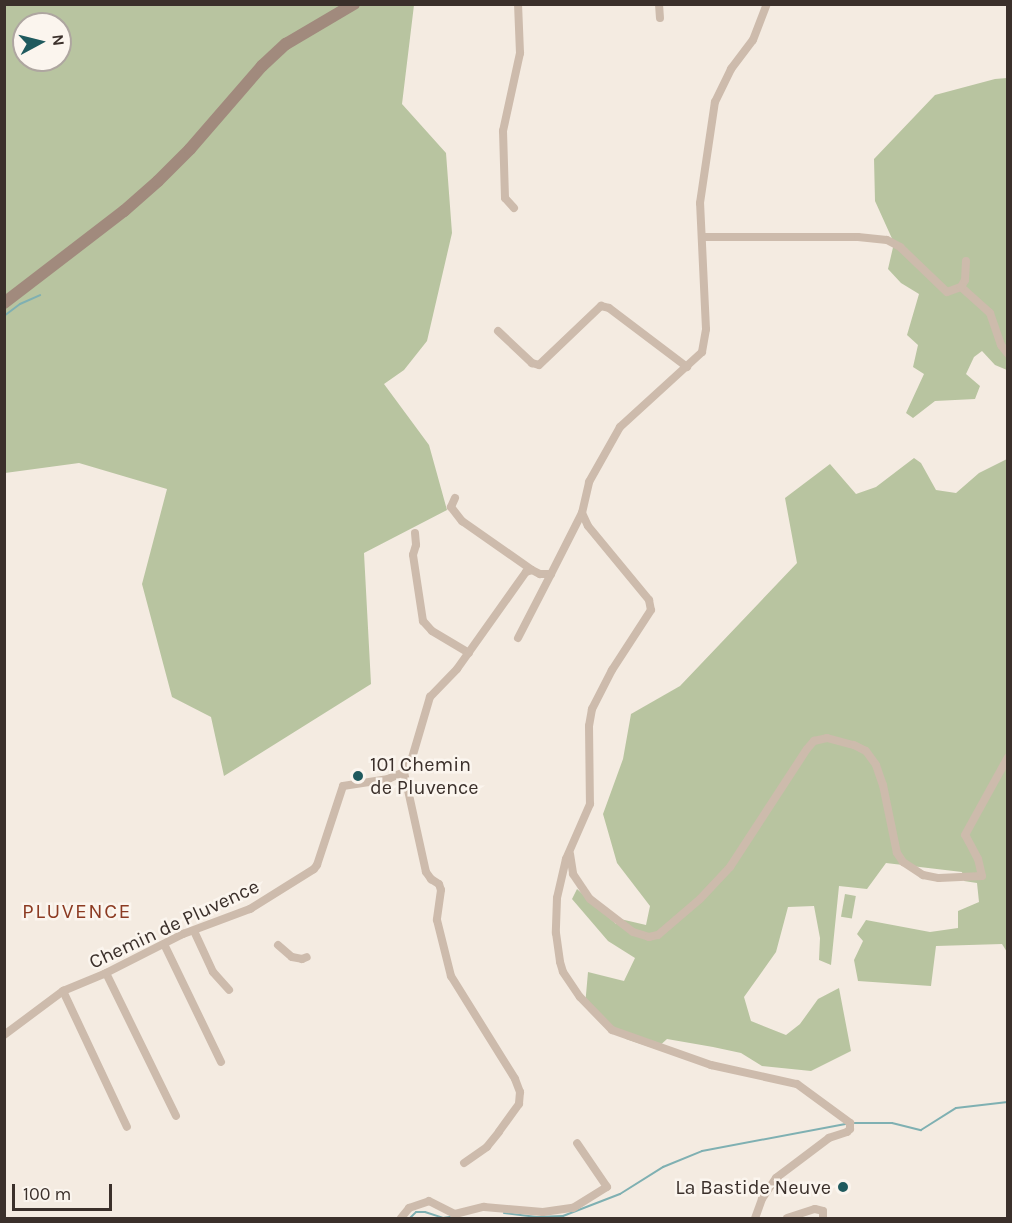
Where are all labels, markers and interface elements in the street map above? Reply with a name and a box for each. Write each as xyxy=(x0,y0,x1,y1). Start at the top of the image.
north arrow xyxy=(12,12,72,72)
text: N xyxy=(48,33,69,47)
place label: 101 Chemin de Pluvence xyxy=(370,752,479,799)
marker: 101 Chemin de Pluvence xyxy=(351,769,365,783)
street label: Chemin de Pluvence xyxy=(85,874,263,974)
district label: PLUVENCE xyxy=(22,898,132,924)
scale bar xyxy=(15,1172,116,1210)
place label: La Bastide Neuve xyxy=(675,1175,831,1199)
marker: La Bastide Neuve xyxy=(836,1180,850,1194)
text: 100 m xyxy=(23,1183,71,1205)

